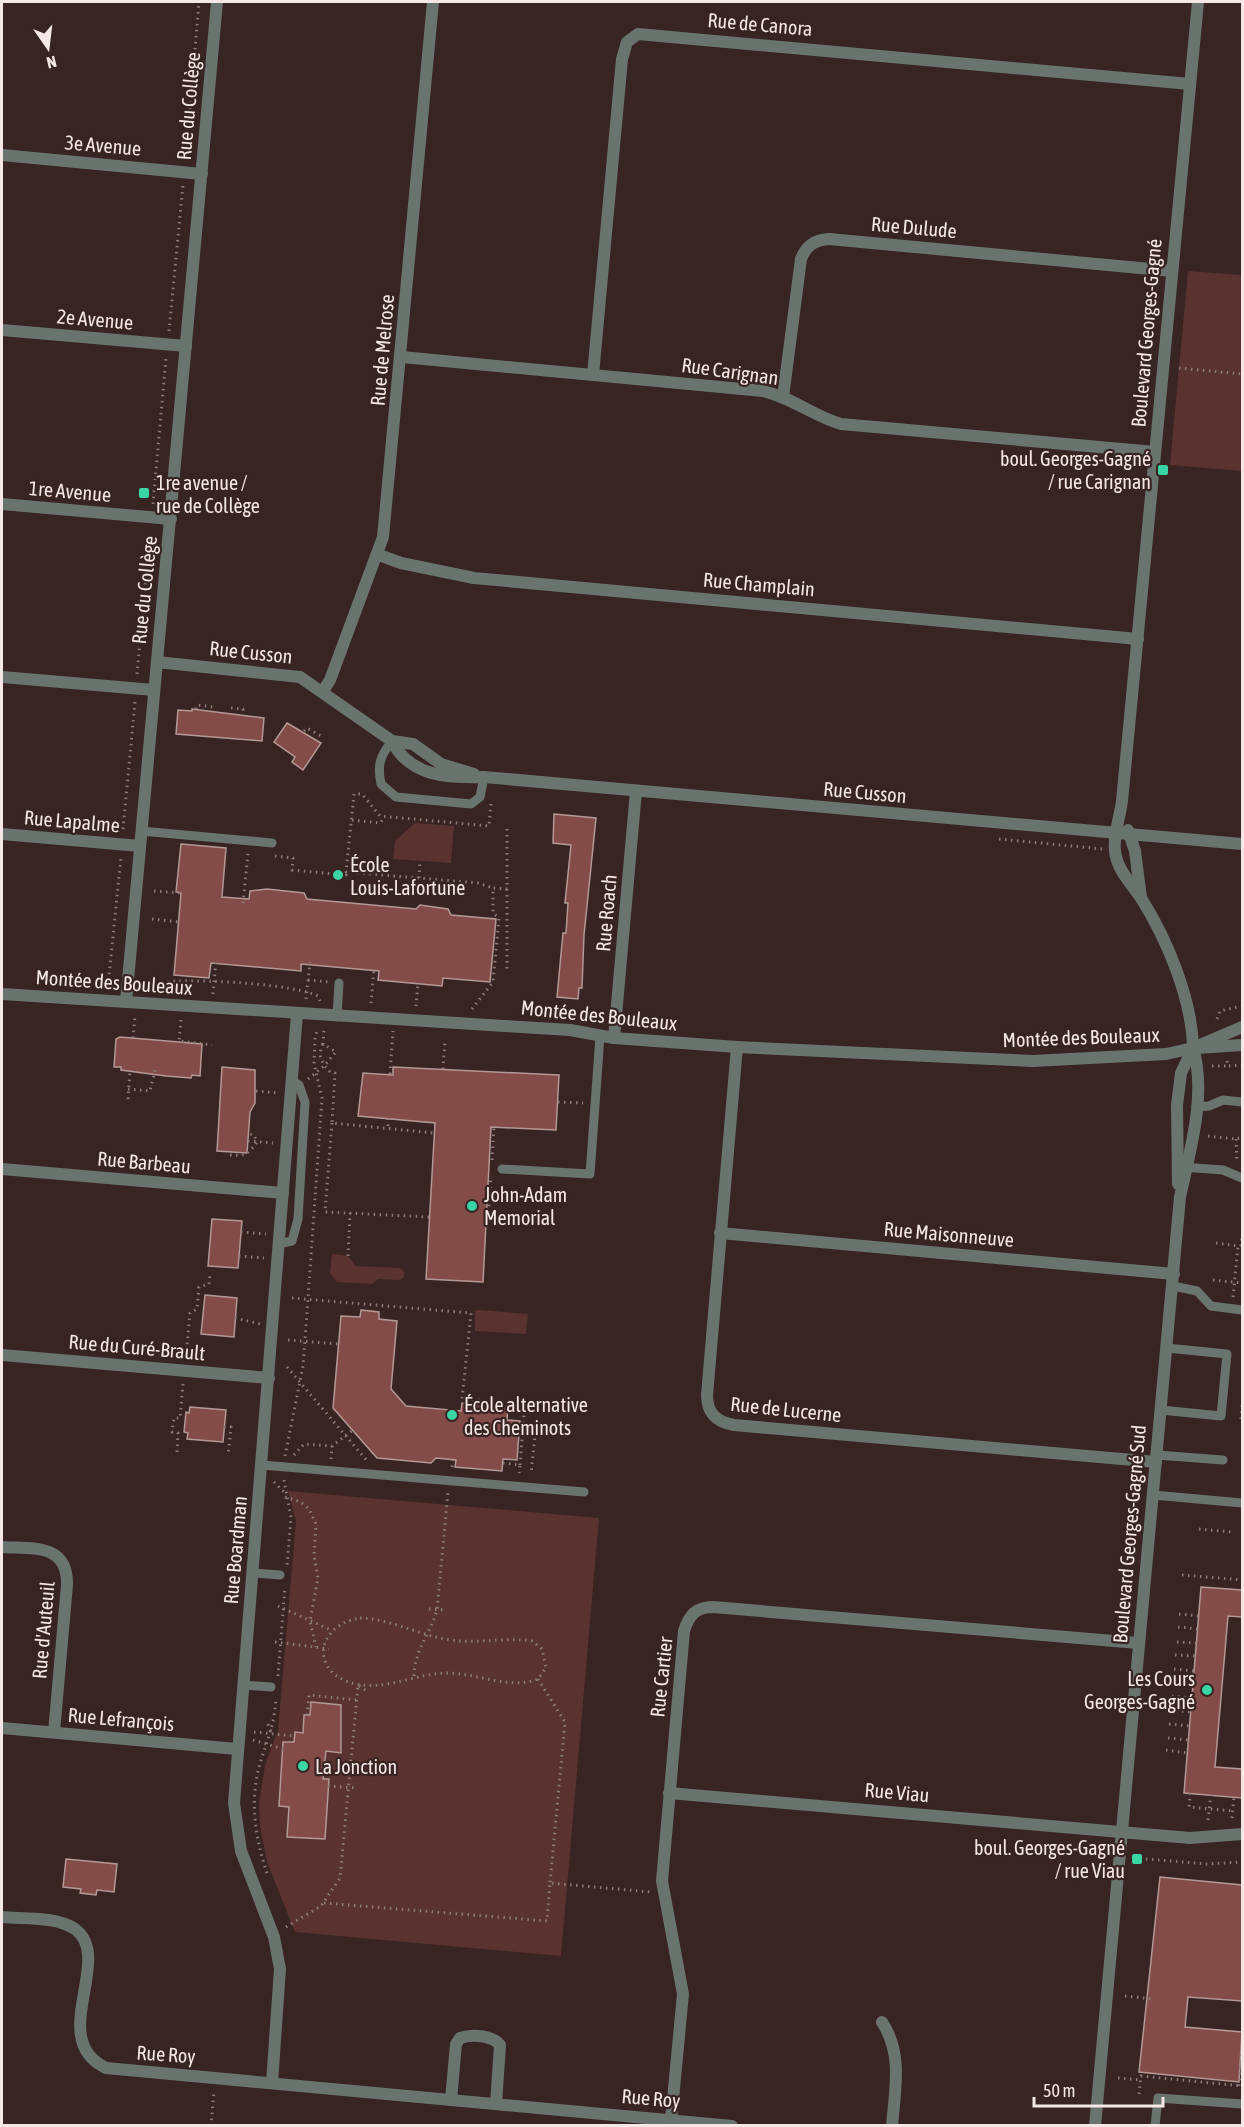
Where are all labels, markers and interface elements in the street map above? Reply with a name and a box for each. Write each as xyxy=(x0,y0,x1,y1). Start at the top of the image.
street label: Rue de Canora xyxy=(707,8,813,40)
north arrow xyxy=(18,18,78,78)
street label: Rue du Collège xyxy=(172,51,204,161)
text: N xyxy=(45,53,58,72)
street label: 3e Avenue xyxy=(64,130,142,160)
street label: Rue Dulude xyxy=(870,212,958,242)
street label: Boulevard Georges-Gagné xyxy=(1126,238,1166,428)
street label: Rue de Melrose xyxy=(366,293,398,407)
street label: 2e Avenue xyxy=(56,304,134,334)
street label: Rue Carignan xyxy=(680,353,780,389)
place label: boul. Georges-Gagné / rue Carignan xyxy=(1000,447,1151,493)
marker: boul. Georges-Gagné / rue Carignan xyxy=(1156,463,1170,477)
place label: 1re avenue / rue de Collège xyxy=(156,471,260,517)
street label: 1re Avenue xyxy=(28,476,112,506)
marker: 1re avenue / rue de Collège xyxy=(137,486,151,500)
street label: Rue du Collège xyxy=(127,535,161,645)
street label: Rue Champlain xyxy=(702,568,816,600)
street label: Rue Cusson xyxy=(208,636,294,668)
street label: Rue Cusson xyxy=(822,777,908,807)
street label: Rue Lapalme xyxy=(23,805,121,837)
place label: École Louis-Lafortune xyxy=(350,853,465,899)
marker: École Louis-Lafortune xyxy=(331,868,345,882)
street label: Rue Roach xyxy=(591,874,621,952)
street label: Montée des Bouleaux xyxy=(35,965,193,999)
street label: Montée des Bouleaux xyxy=(520,995,678,1035)
street label: Montée des Bouleaux xyxy=(1002,1023,1160,1051)
street label: Rue Barbeau xyxy=(96,1146,192,1178)
place label: John-Adam Memorial xyxy=(484,1183,567,1229)
marker: John-Adam Memorial xyxy=(465,1199,479,1213)
street label: Rue Maisonneuve xyxy=(883,1217,1015,1251)
street label: Rue du Curé-Brault xyxy=(68,1330,206,1364)
street label: Rue de Lucerne xyxy=(729,1392,843,1426)
place label: École alternative des Cheminots xyxy=(464,1393,588,1439)
marker: École alternative des Cheminots xyxy=(445,1408,459,1422)
street label: Boulevard Georges-Gagné Sud xyxy=(1108,1424,1150,1644)
street label: Rue Boardman xyxy=(219,1495,251,1605)
street label: Rue d'Auteuil xyxy=(27,1580,59,1680)
street label: Rue Cartier xyxy=(645,1635,677,1718)
place label: Les Cours Georges-Gagné xyxy=(1084,1667,1195,1713)
marker: Les Cours Georges-Gagné xyxy=(1200,1683,1214,1697)
street label: Rue Lefrançois xyxy=(67,1703,175,1735)
place label: La Jonction xyxy=(315,1755,397,1778)
marker: La Jonction xyxy=(296,1759,310,1773)
street label: Rue Viau xyxy=(864,1778,930,1806)
place label: boul. Georges-Gagné / rue Viau xyxy=(974,1836,1125,1882)
marker: boul. Georges-Gagné / rue Viau xyxy=(1130,1852,1144,1866)
street label: Rue Roy xyxy=(136,2040,196,2068)
scale bar xyxy=(1034,2070,1163,2108)
text: 50 m xyxy=(1043,2080,1075,2101)
street label: Rue Roy xyxy=(621,2084,681,2112)

